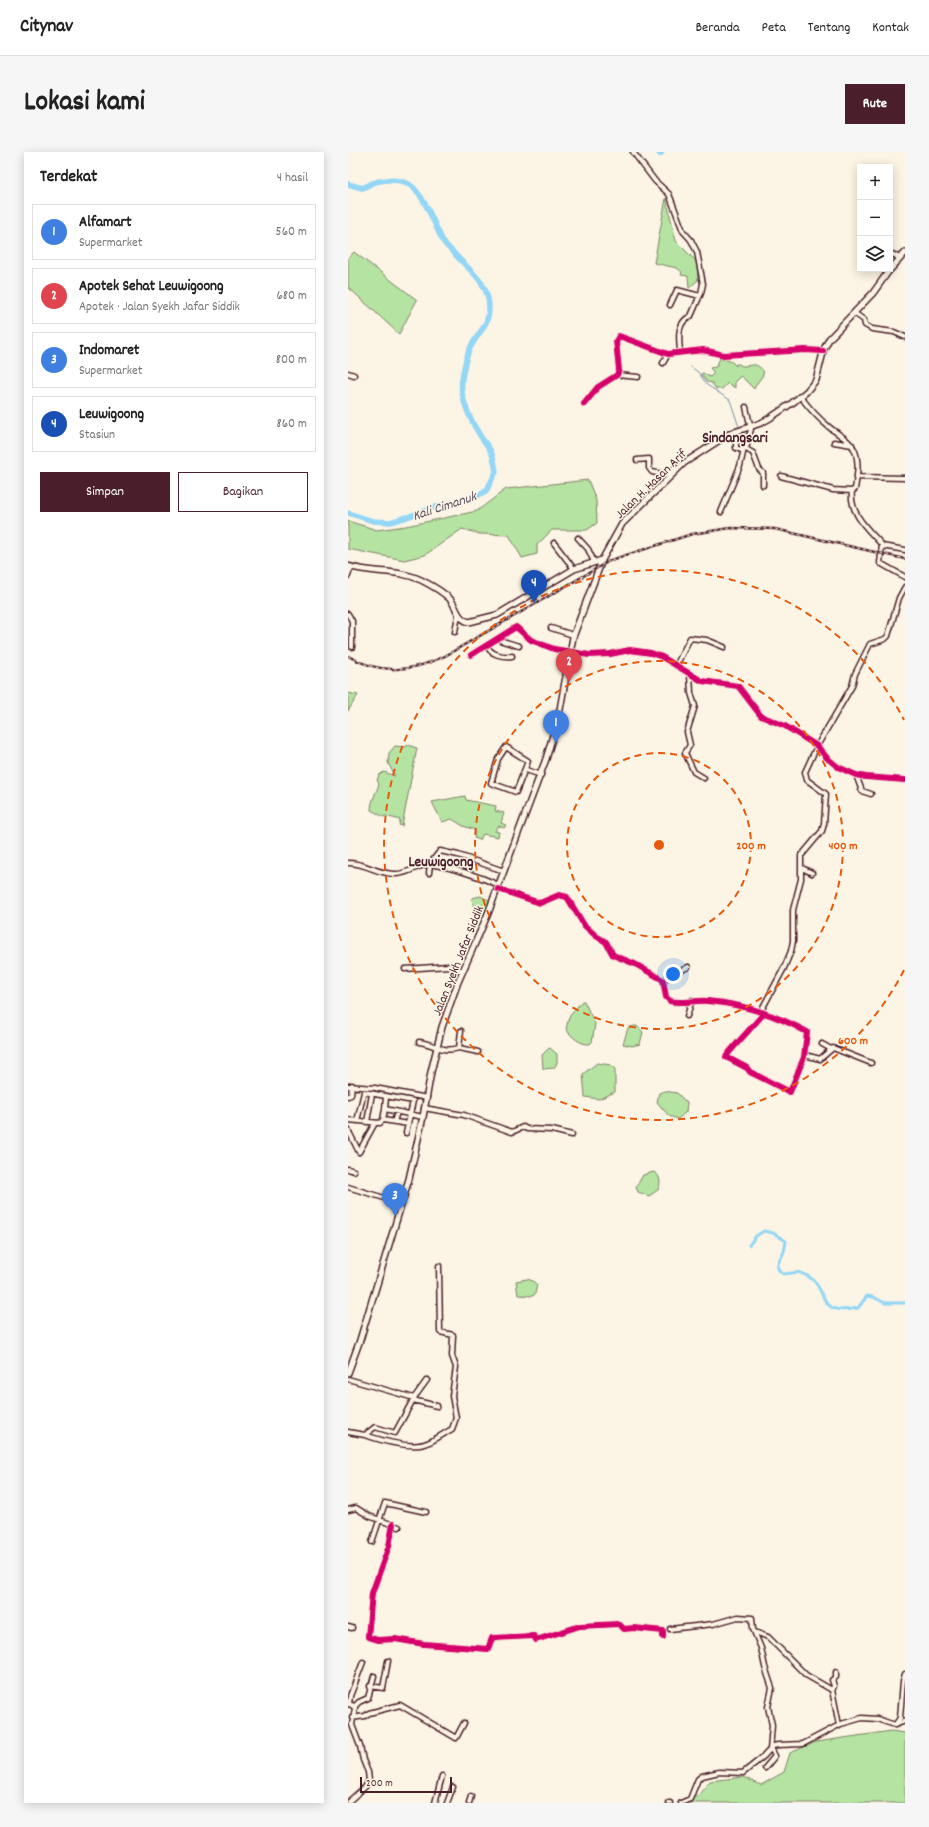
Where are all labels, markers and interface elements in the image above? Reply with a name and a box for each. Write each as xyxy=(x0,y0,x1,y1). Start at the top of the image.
text: Citynav xyxy=(20,14,73,41)
text: Beranda xyxy=(695,18,740,38)
text: Peta xyxy=(762,18,786,38)
text: Tentang xyxy=(808,18,850,38)
text: Kontak xyxy=(872,18,909,38)
text: Lokasi kami xyxy=(24,84,145,124)
button: Rute xyxy=(845,84,905,124)
map controls xyxy=(857,164,893,272)
button: + xyxy=(857,164,893,200)
text: Terdekat xyxy=(40,166,97,190)
text: 4 hasil xyxy=(277,169,308,188)
button: − xyxy=(857,200,893,236)
text: Alfamart xyxy=(79,212,132,234)
text: 1 xyxy=(53,223,55,242)
text: 560 m xyxy=(276,223,307,242)
text: Supermarket xyxy=(79,234,143,253)
button: layers xyxy=(857,236,893,272)
text: Apotek Sehat Leuwigoong xyxy=(79,276,224,298)
text: 2 xyxy=(51,287,57,306)
text: 680 m xyxy=(276,287,307,306)
text: Apotek · Jalan Syekh Jafar Siddik xyxy=(79,298,240,317)
text: Indomaret xyxy=(79,340,139,362)
text: 3 xyxy=(51,351,57,370)
text: 800 m xyxy=(276,351,307,370)
text: Supermarket xyxy=(79,362,143,381)
text: Leuwigoong xyxy=(79,404,144,426)
text: 4 xyxy=(51,415,57,434)
text: 860 m xyxy=(276,415,307,434)
text: Stasiun xyxy=(79,426,115,445)
district label: Sindangsari xyxy=(702,428,768,450)
street label: Jalan H. Hasan Arif xyxy=(612,445,692,524)
button: Simpan xyxy=(40,472,170,512)
button: Bagikan xyxy=(178,472,308,512)
water label: Kali Cimanuk xyxy=(410,487,480,527)
pin: 4 xyxy=(521,570,547,603)
pin: 2 xyxy=(556,649,582,682)
pin: 1 xyxy=(543,710,569,743)
centre of rings xyxy=(652,838,666,852)
text: 200 m xyxy=(736,838,766,855)
text: 400 m xyxy=(828,838,858,855)
district label: Leuwigoong xyxy=(408,852,474,874)
street label: Jalan Syekh Jafar Siddik xyxy=(429,903,490,1019)
your location xyxy=(663,964,683,984)
text: 600 m xyxy=(838,1033,868,1050)
pin: 3 xyxy=(382,1183,408,1216)
scale bar xyxy=(360,1775,452,1794)
text: 200 m xyxy=(366,1776,393,1792)

